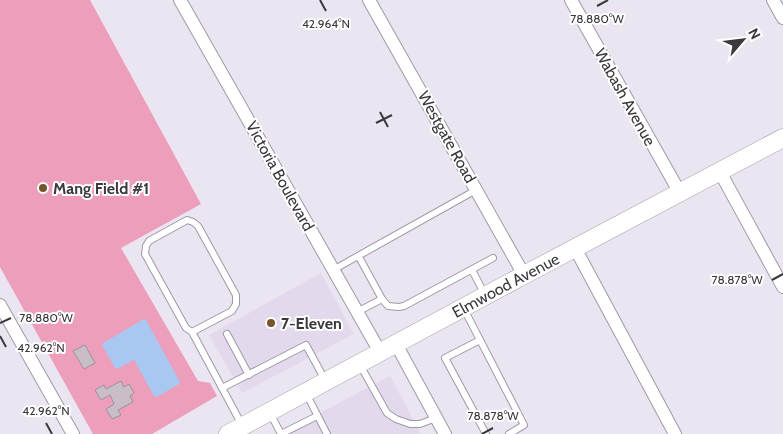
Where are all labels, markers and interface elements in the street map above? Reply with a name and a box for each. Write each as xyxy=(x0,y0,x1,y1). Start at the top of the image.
text: 78.880°W xyxy=(570,11,624,26)
north arrow xyxy=(718,15,768,65)
text: 42.964°N xyxy=(302,16,350,31)
text: N xyxy=(744,25,765,42)
street label: Wabash Avenue xyxy=(590,45,660,149)
street label: Westgate Road xyxy=(414,88,480,186)
street label: Victoria Boulevard xyxy=(242,118,318,234)
place label: Mang Field #1 xyxy=(53,179,149,198)
marker: Mang Field #1 xyxy=(37,182,49,194)
street label: Elmwood Avenue xyxy=(449,249,562,321)
text: 78.878°W xyxy=(711,272,763,287)
text: 78.880°W xyxy=(19,310,73,325)
place label: 7-Eleven xyxy=(281,314,342,333)
marker: 7-Eleven xyxy=(265,317,277,329)
text: 42.962°N xyxy=(17,340,65,355)
text: 42.962°N xyxy=(22,403,70,418)
text: 78.878°W xyxy=(467,408,519,423)

